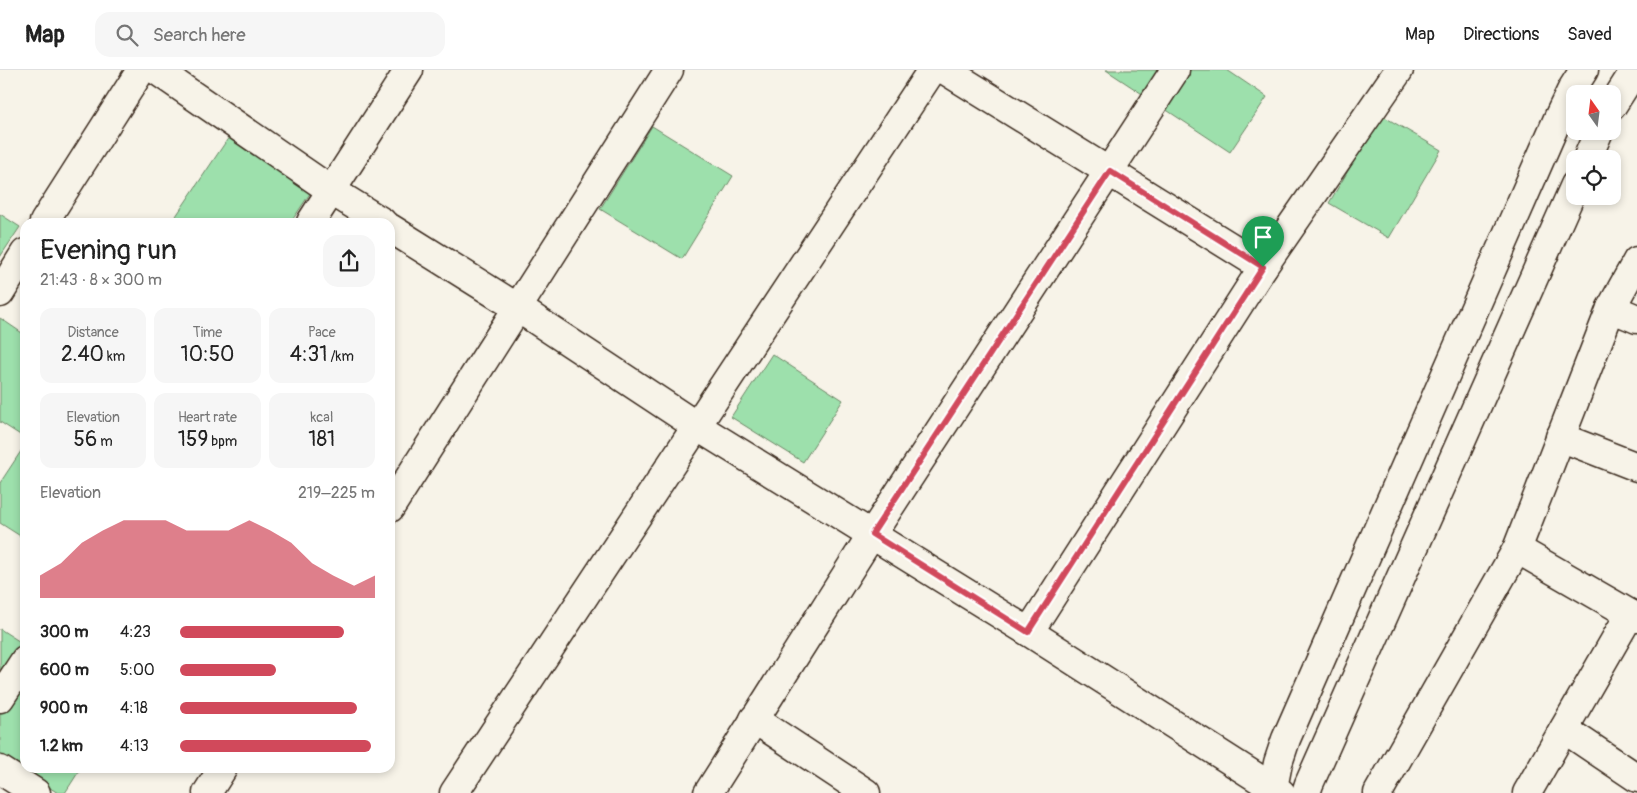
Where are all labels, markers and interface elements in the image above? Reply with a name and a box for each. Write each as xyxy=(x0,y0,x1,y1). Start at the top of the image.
search box xyxy=(95,12,445,57)
text: Map xyxy=(25,20,65,49)
icon: search xyxy=(113,21,141,49)
text: Search here xyxy=(153,23,246,47)
text: Map xyxy=(1405,23,1435,46)
text: Directions xyxy=(1463,23,1539,46)
text: Saved xyxy=(1567,23,1612,46)
north arrow xyxy=(1566,85,1621,140)
map controls xyxy=(1566,85,1621,205)
button: locate xyxy=(1566,150,1621,205)
pin xyxy=(1242,216,1284,267)
icon: arrive xyxy=(1249,223,1277,251)
text: Evening run xyxy=(40,233,177,268)
button: share xyxy=(323,235,375,287)
text: 21:43 · 8 × 300 m xyxy=(40,270,162,290)
text: Distance xyxy=(68,324,119,341)
text: Time xyxy=(193,324,222,341)
text: Pace xyxy=(308,324,336,341)
text: 2.40 xyxy=(61,341,104,368)
text: 10:50 xyxy=(181,341,234,368)
text: 4:31 xyxy=(290,341,328,368)
text: km xyxy=(104,348,125,365)
text: /km xyxy=(328,348,354,365)
text: Elevation xyxy=(66,409,120,426)
text: Heart rate xyxy=(178,409,237,426)
text: kcal xyxy=(310,409,333,426)
text: 56 xyxy=(74,426,97,453)
text: 159 xyxy=(178,426,208,453)
text: 181 xyxy=(308,426,335,453)
text: m xyxy=(97,433,113,450)
text: bpm xyxy=(208,433,237,450)
text: Elevation xyxy=(40,483,101,503)
text: 219–225 m xyxy=(298,483,375,503)
text: 300 m xyxy=(40,622,88,642)
text: 4:23 xyxy=(120,622,151,642)
text: 600 m xyxy=(40,660,89,680)
text: 5:00 xyxy=(120,660,155,680)
text: 900 m xyxy=(40,698,88,718)
text: 4:18 xyxy=(120,698,148,718)
text: 1.2 km xyxy=(40,736,83,756)
text: 4:13 xyxy=(120,736,149,756)

